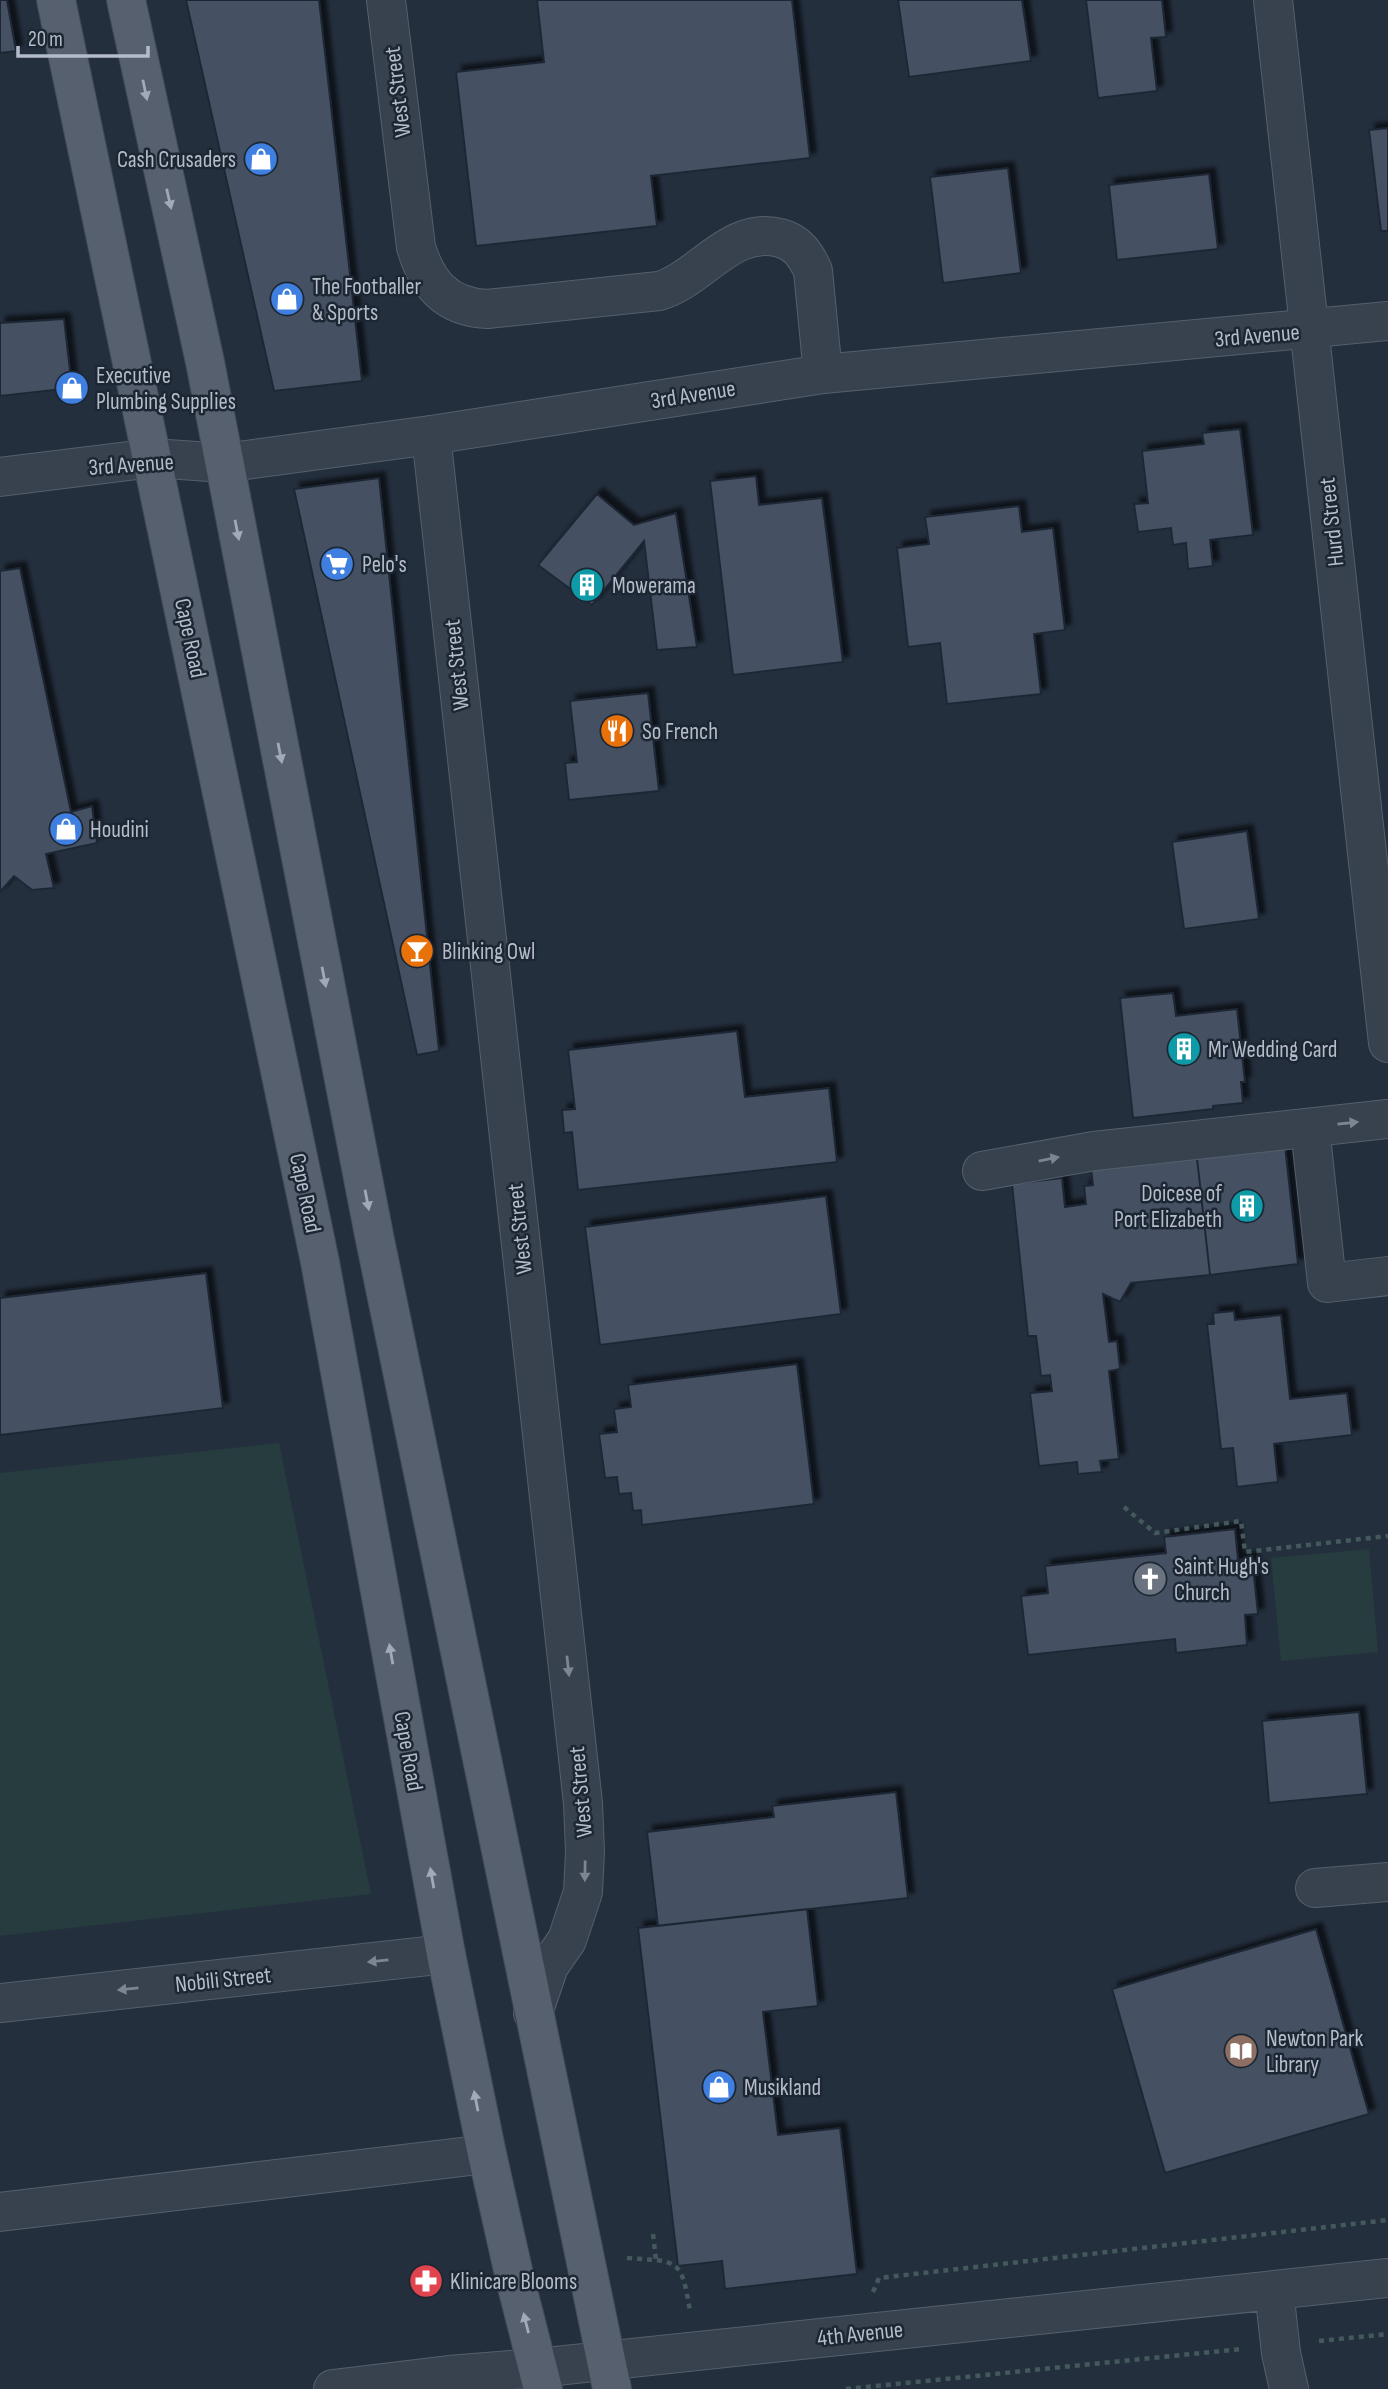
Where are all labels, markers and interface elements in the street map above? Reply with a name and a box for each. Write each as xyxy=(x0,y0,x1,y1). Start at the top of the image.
scale bar xyxy=(18,14,147,58)
text: 20 m xyxy=(28,27,63,52)
street label: West Street xyxy=(379,45,417,139)
one-way arrow xyxy=(140,79,151,101)
shop icon: Cash Crusaders xyxy=(242,140,280,178)
place label: Cash Crusaders xyxy=(117,146,236,174)
one-way arrow xyxy=(163,188,174,210)
place label: The Footballer & Sports xyxy=(312,273,422,327)
shop icon: The Footballer & Sports xyxy=(268,280,306,318)
street label: 3rd Avenue xyxy=(1213,318,1301,354)
place label: Executive Plumbing Supplies xyxy=(96,362,236,416)
shop icon: Executive Plumbing Supplies xyxy=(53,369,91,407)
street label: 3rd Avenue xyxy=(649,374,738,415)
street label: 3rd Avenue xyxy=(88,448,175,482)
street label: Hurd Street xyxy=(1313,476,1351,568)
one-way arrow xyxy=(232,519,243,541)
supermarket icon: Pelo's xyxy=(318,545,356,583)
place label: Pelo's xyxy=(362,551,407,579)
building icon: Mowerama xyxy=(568,566,606,604)
place label: Mowerama xyxy=(612,572,696,600)
street label: Cape Road xyxy=(168,596,212,680)
street label: West Street xyxy=(438,618,476,712)
restaurant icon: So French xyxy=(598,712,636,750)
place label: So French xyxy=(642,718,718,746)
one-way arrow xyxy=(275,742,286,764)
shop icon: Houdini xyxy=(47,810,85,848)
place label: Houdini xyxy=(90,816,149,844)
bar icon: Blinking Owl xyxy=(398,932,436,970)
place label: Blinking Owl xyxy=(442,938,535,966)
one-way arrow xyxy=(318,966,329,988)
building icon: Mr Wedding Card xyxy=(1165,1030,1203,1068)
place label: Mr Wedding Card xyxy=(1208,1036,1337,1064)
one-way arrow xyxy=(1337,1118,1359,1129)
street label: Cape Road xyxy=(283,1151,327,1235)
one-way arrow xyxy=(1038,1153,1060,1164)
place label: Doicese of Port Elizabeth xyxy=(1114,1180,1222,1234)
street label: West Street xyxy=(501,1182,539,1276)
building icon: Doicese of Port Elizabeth xyxy=(1228,1187,1266,1225)
one-way arrow xyxy=(362,1189,373,1211)
place label: Saint Hugh's Church xyxy=(1174,1553,1269,1607)
church icon: Saint Hugh's Church xyxy=(1131,1560,1169,1598)
one-way arrow xyxy=(386,1643,397,1665)
one-way arrow xyxy=(563,1655,574,1677)
street label: Cape Road xyxy=(387,1709,429,1793)
street label: West Street xyxy=(563,1745,599,1839)
one-way arrow xyxy=(579,1860,591,1882)
one-way arrow xyxy=(426,1867,437,1889)
one-way arrow xyxy=(367,1956,389,1967)
street label: Nobili Street xyxy=(174,1961,272,1999)
one-way arrow xyxy=(117,1984,139,1995)
place label: Newton Park Library xyxy=(1266,2025,1364,2079)
library icon: Newton Park Library xyxy=(1222,2032,1260,2070)
shop icon: Musikland xyxy=(700,2068,738,2106)
place label: Musikland xyxy=(744,2074,821,2102)
one-way arrow xyxy=(470,2090,481,2112)
pharmacy icon: Klinicare Blooms xyxy=(407,2262,445,2300)
place label: Klinicare Blooms xyxy=(450,2268,577,2296)
one-way arrow xyxy=(520,2312,531,2334)
street label: 4th Avenue xyxy=(816,2316,905,2352)

